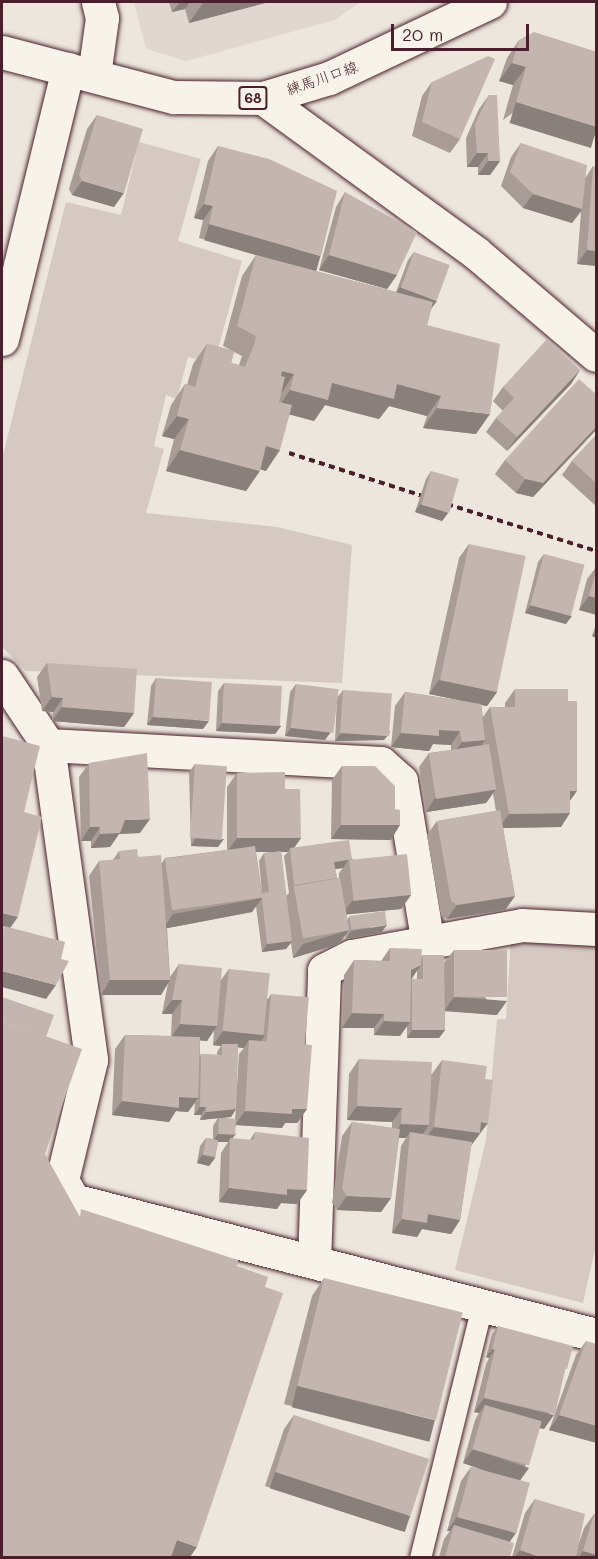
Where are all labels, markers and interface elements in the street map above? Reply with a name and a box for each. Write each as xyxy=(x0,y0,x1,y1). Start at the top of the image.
scale bar xyxy=(394,12,532,50)
text: 20 m xyxy=(402,22,443,46)
street label: 練馬川口線 xyxy=(284,57,360,99)
road number: 68 xyxy=(238,87,268,109)

